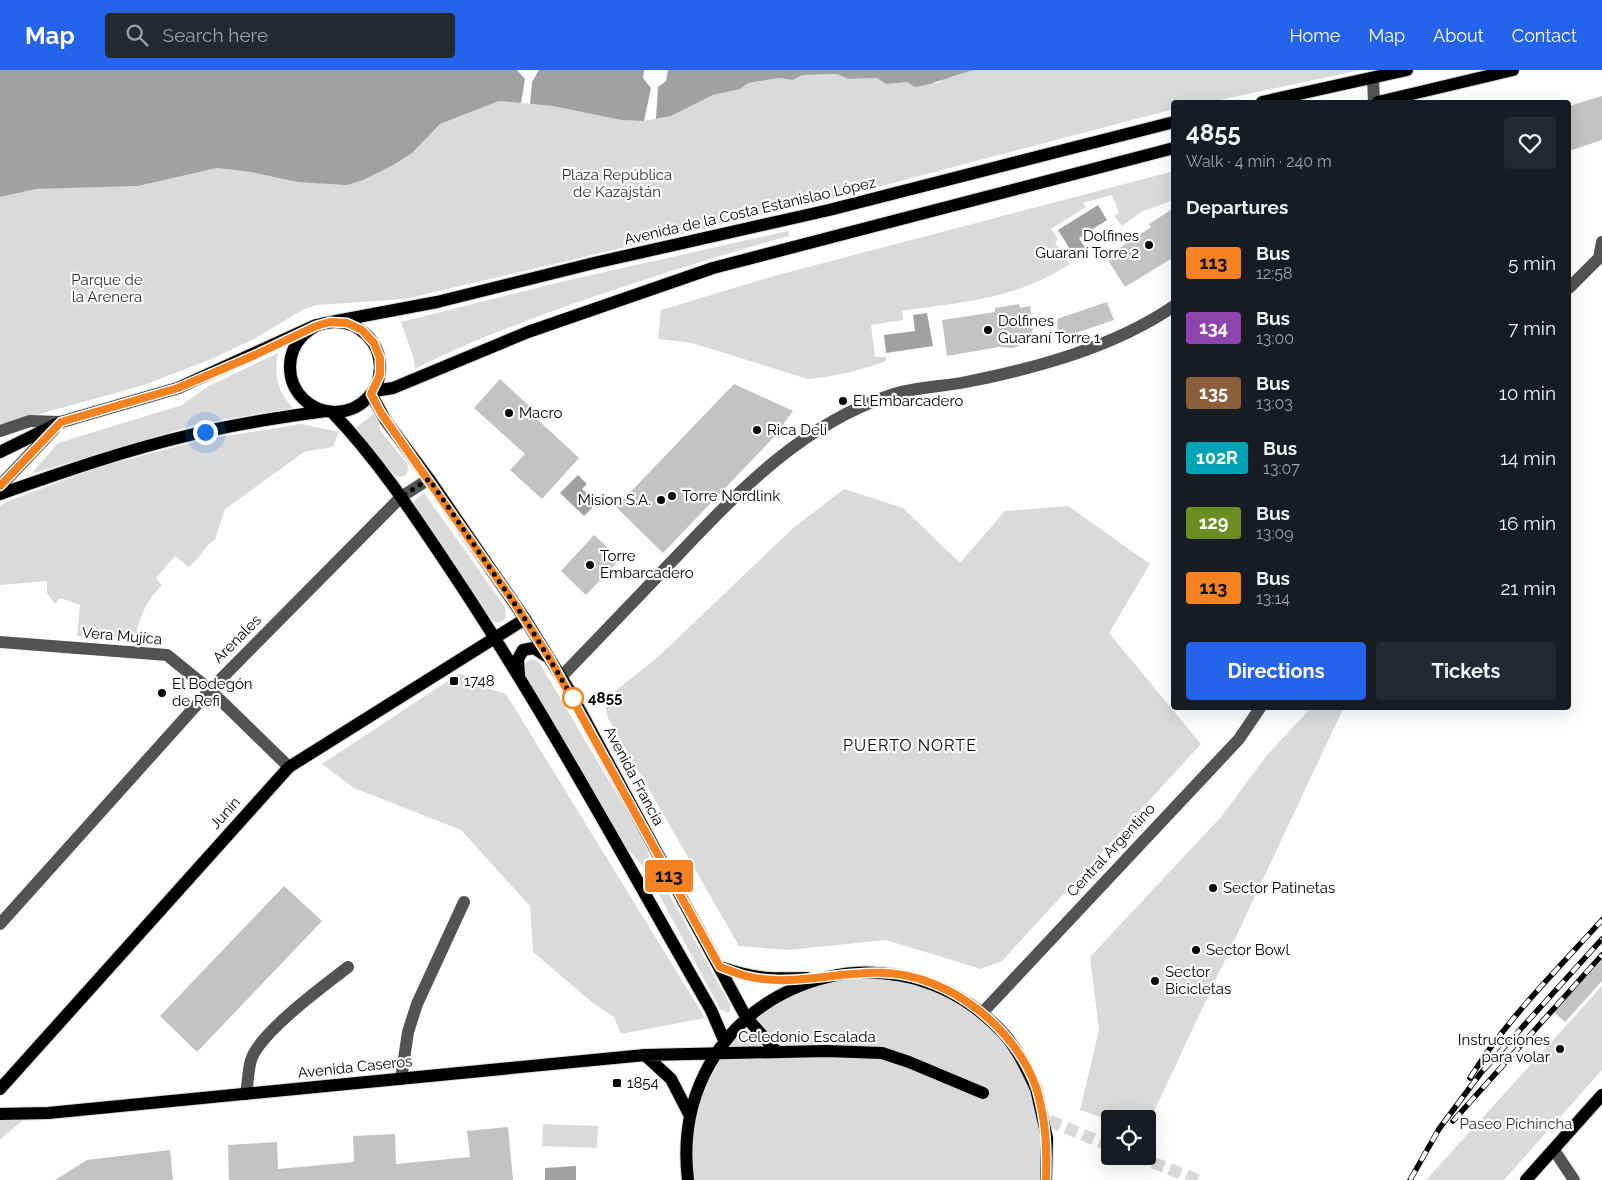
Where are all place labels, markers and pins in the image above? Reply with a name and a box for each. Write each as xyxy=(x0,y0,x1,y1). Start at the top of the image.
place label: Dolfines Guaraní Torre 2 xyxy=(1035,227,1139,262)
marker: Dolfines Guaraní Torre 2 xyxy=(1143,239,1155,251)
place label: Dolfines Guaraní Torre 1 xyxy=(998,312,1101,347)
marker: Dolfines Guaraní Torre 1 xyxy=(982,324,994,336)
place label: El Embarcadero xyxy=(853,392,963,410)
marker: El Embarcadero xyxy=(837,395,849,407)
place label: Macro xyxy=(519,404,563,422)
marker: Macro xyxy=(503,407,515,419)
place label: Rica Deli xyxy=(767,421,827,439)
marker: Rica Deli xyxy=(751,424,763,436)
place label: Torre Nordlink xyxy=(682,487,780,505)
marker: Torre Nordlink xyxy=(666,490,678,502)
place label: Mision S.A. xyxy=(578,491,651,509)
marker: Mision S.A. xyxy=(655,494,667,506)
place label: Torre Embarcadero xyxy=(600,547,694,582)
marker: Torre Embarcadero xyxy=(584,559,596,571)
place label: 1748 xyxy=(464,672,495,690)
place label: El Bodegón de Refi xyxy=(172,675,253,710)
marker: 1748 xyxy=(448,675,460,687)
marker: El Bodegón de Refi xyxy=(156,687,168,699)
marker: 4855 xyxy=(562,687,584,709)
place label: 4855 xyxy=(588,689,622,707)
place label: Sector Patinetas xyxy=(1223,879,1335,897)
marker: Sector Patinetas xyxy=(1207,882,1219,894)
place label: Sector Bowl xyxy=(1206,941,1291,959)
marker: Sector Bowl xyxy=(1190,944,1202,956)
place label: Sector Bicicletas xyxy=(1165,963,1231,998)
marker: Sector Bicicletas xyxy=(1149,975,1161,987)
place label: Instrucciones para volar xyxy=(1458,1031,1551,1066)
marker: Instrucciones para volar xyxy=(1554,1043,1566,1055)
place label: 1854 xyxy=(627,1074,659,1092)
marker: 1854 xyxy=(611,1077,623,1089)

